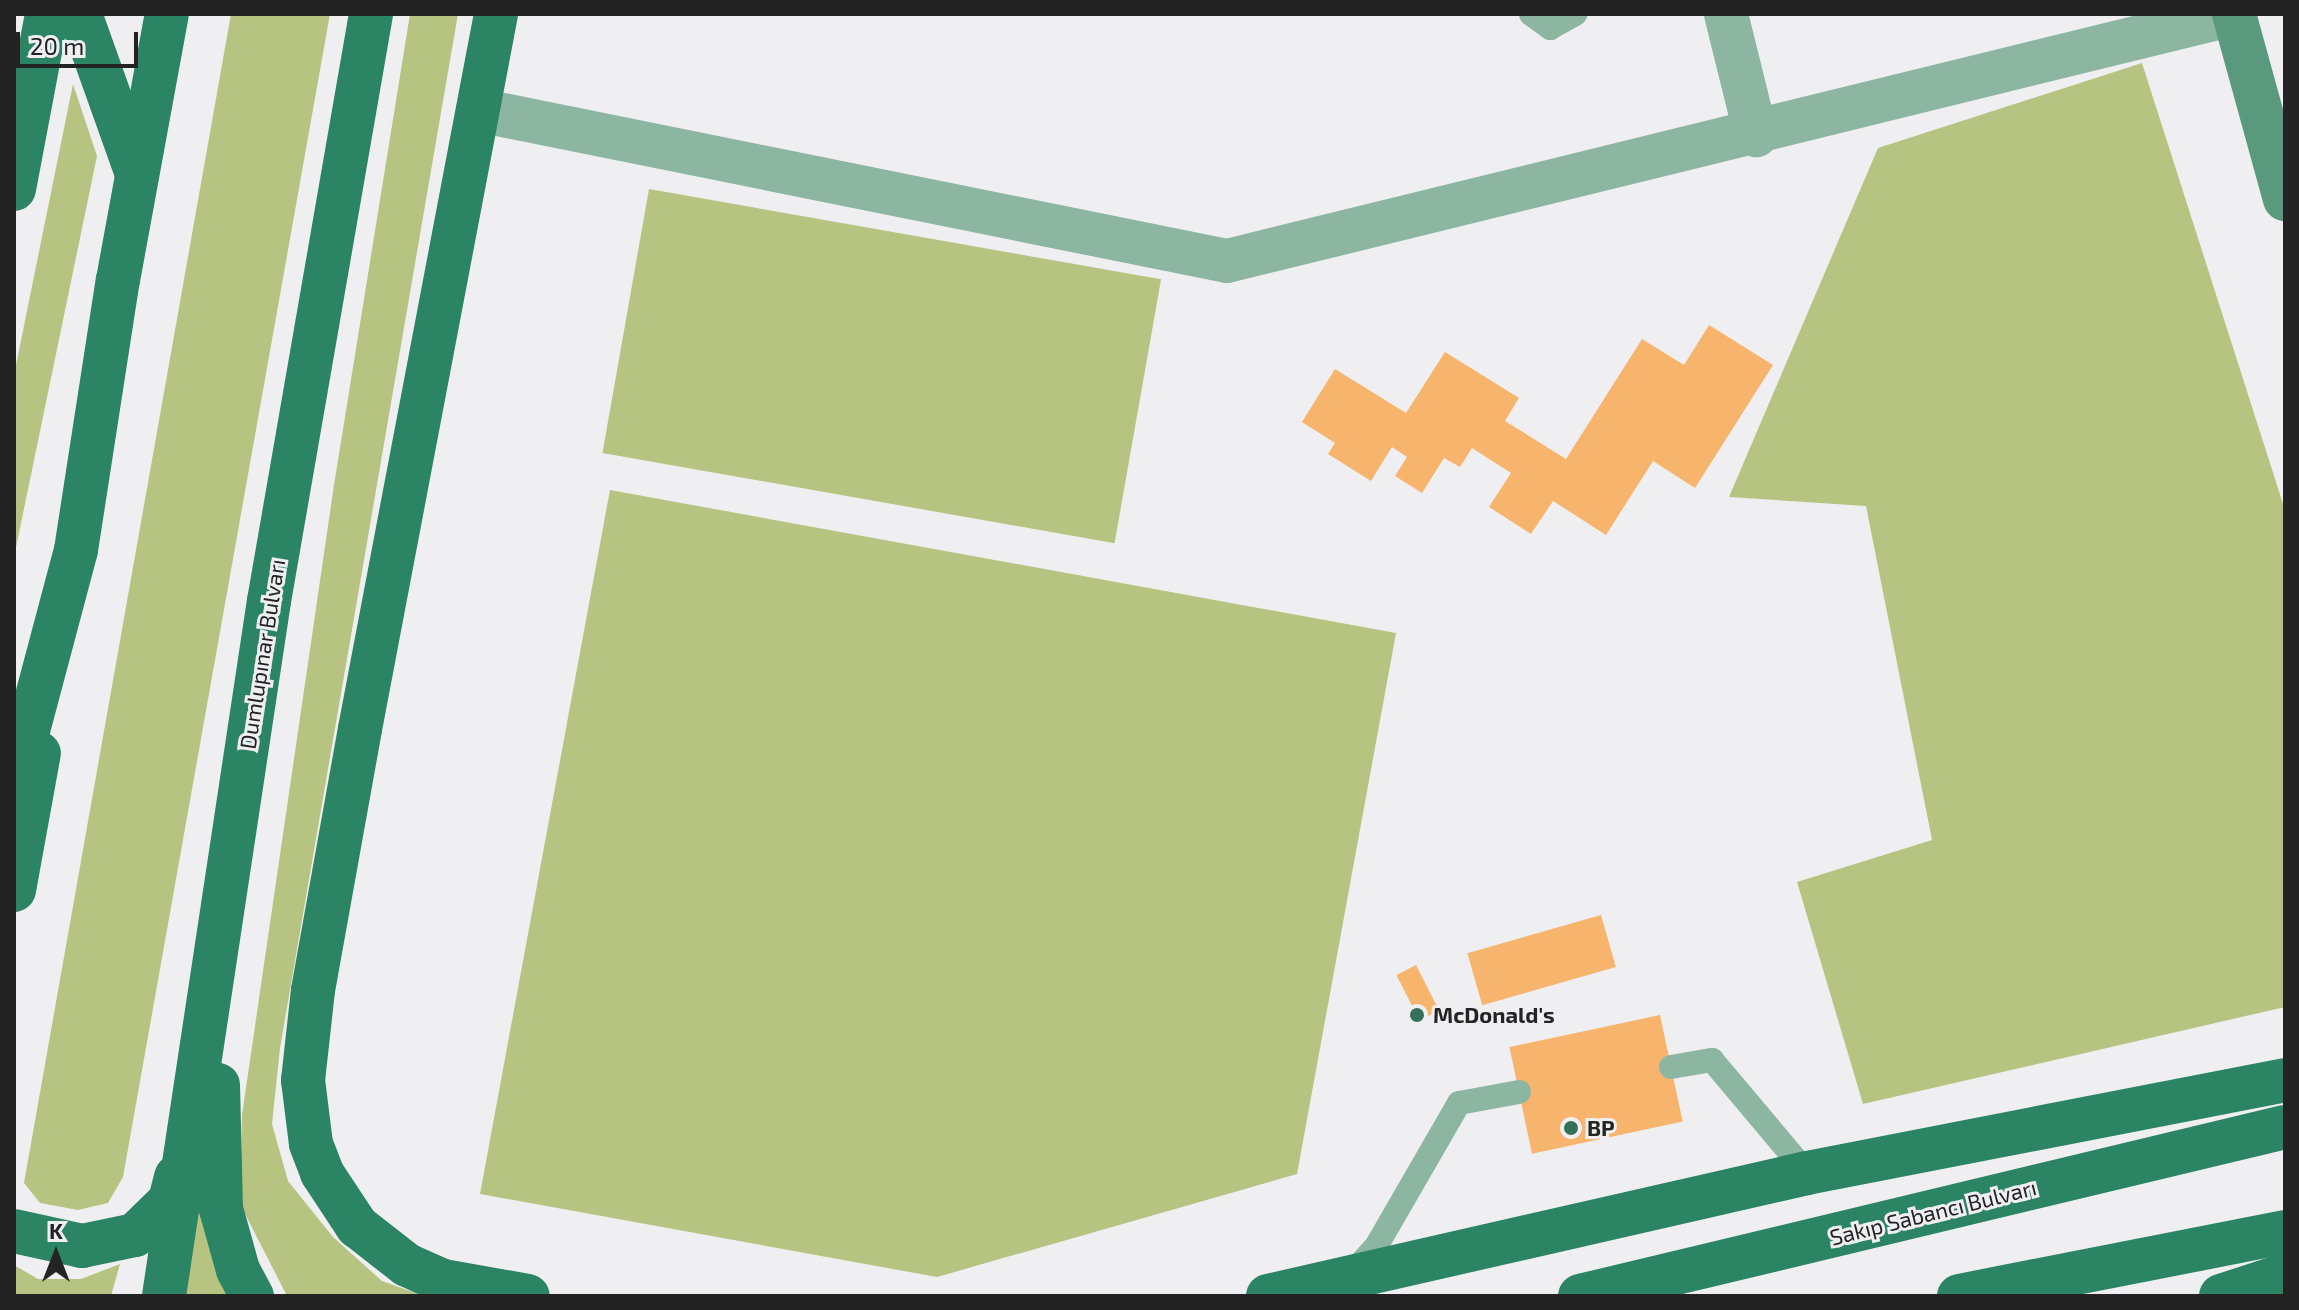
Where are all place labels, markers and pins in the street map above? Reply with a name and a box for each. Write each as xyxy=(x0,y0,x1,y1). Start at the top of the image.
place label: McDonald's xyxy=(1433,1002,1555,1028)
marker: McDonald's xyxy=(1408,1006,1426,1024)
place label: BP xyxy=(1587,1115,1615,1141)
marker: BP xyxy=(1562,1119,1580,1137)

